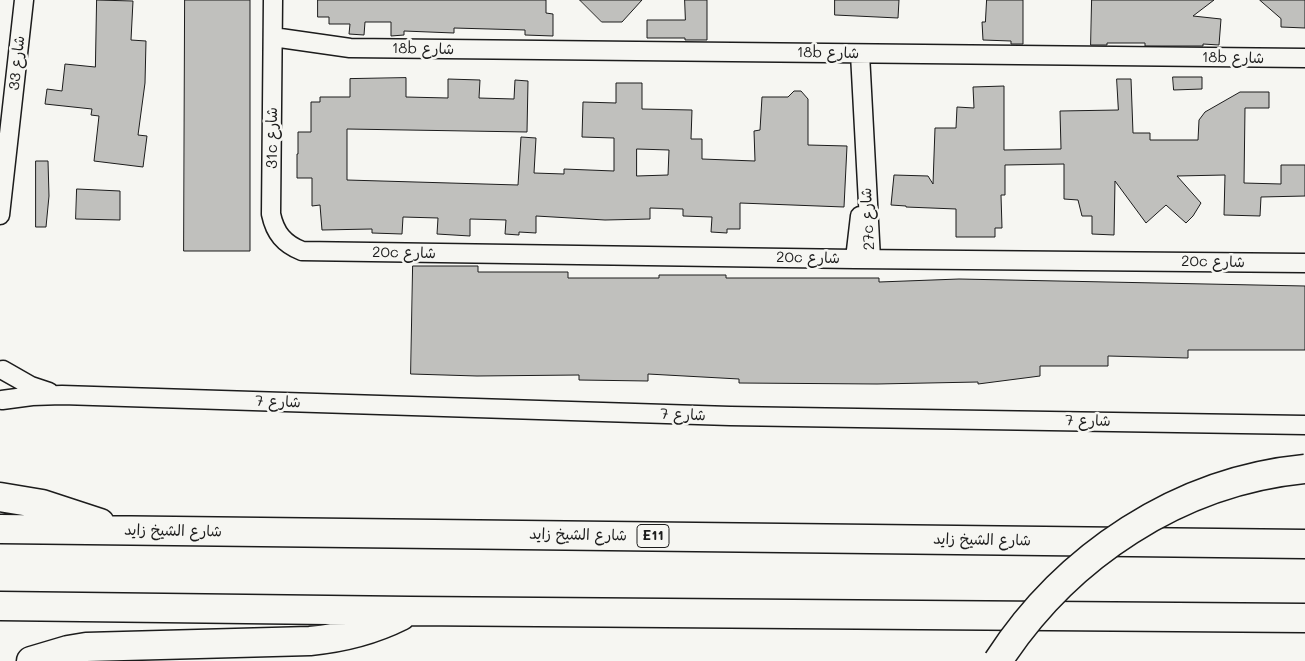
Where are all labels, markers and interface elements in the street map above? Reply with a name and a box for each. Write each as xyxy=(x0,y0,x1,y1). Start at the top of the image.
street label: شارع 33 xyxy=(5,35,29,91)
street label: 18b شارع xyxy=(392,39,454,59)
street label: 18b شارع xyxy=(797,43,859,63)
street label: 18b شارع xyxy=(1202,48,1264,68)
street label: 31c شارع xyxy=(263,107,281,169)
street label: 27c شارع xyxy=(857,187,879,251)
street label: 20c شارع xyxy=(372,243,436,263)
street label: 20c شارع xyxy=(776,248,840,268)
street label: 20c شارع xyxy=(1181,252,1245,272)
street label: شارع 7 xyxy=(255,392,301,412)
street label: شارع 7 xyxy=(660,405,706,425)
street label: شارع 7 xyxy=(1065,412,1111,430)
street label: شارع الشيخ زايد xyxy=(124,521,222,541)
road number: E11 xyxy=(637,524,669,548)
street label: شارع الشيخ زايد xyxy=(529,525,627,545)
street label: شارع الشيخ زايد xyxy=(933,530,1031,550)

